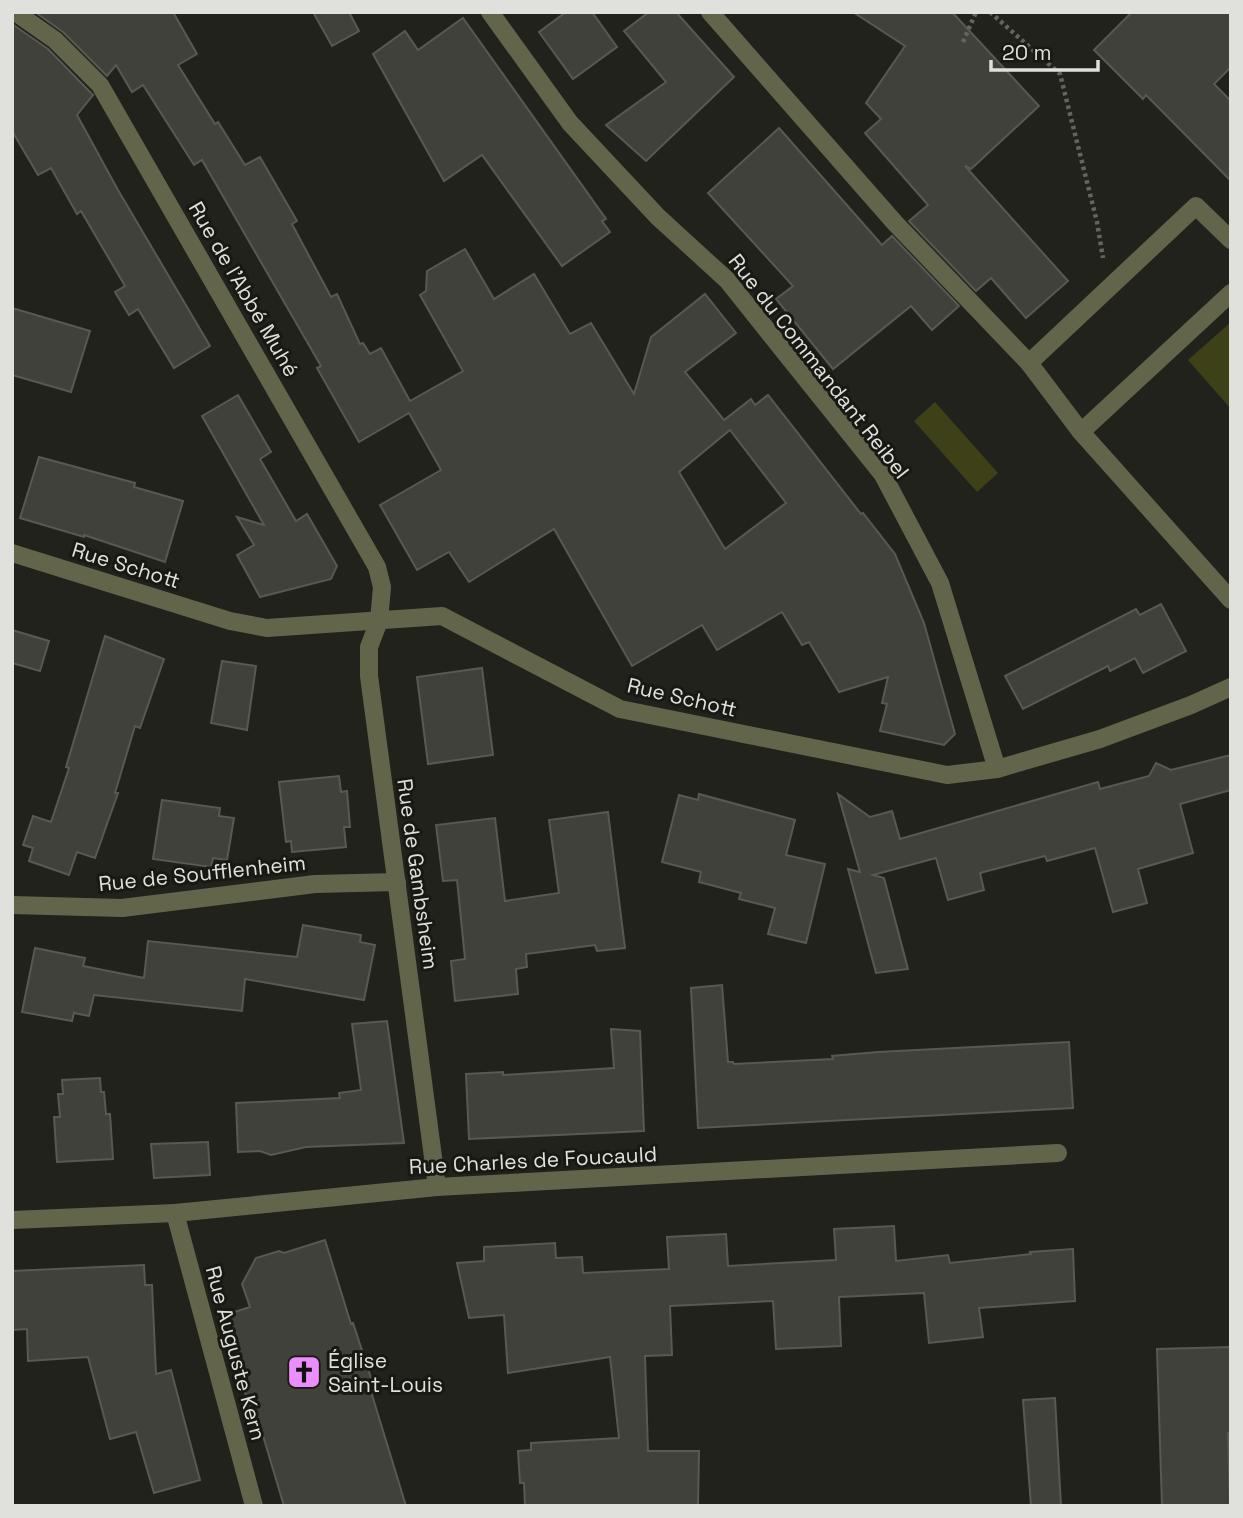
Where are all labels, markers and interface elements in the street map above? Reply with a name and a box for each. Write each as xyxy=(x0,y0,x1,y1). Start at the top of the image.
scale bar xyxy=(991,28,1098,72)
text: 20 m xyxy=(1002,39,1052,66)
street label: Rue de l'Abbé Muhé xyxy=(183,196,305,382)
street label: Rue du Commandant Reibel xyxy=(723,248,915,484)
street label: Rue Schott xyxy=(69,536,183,594)
street label: Rue Schott xyxy=(625,671,739,723)
street label: Rue de Gambsheim xyxy=(391,777,445,971)
street label: Rue de Soufflenheim xyxy=(97,849,307,897)
street label: Rue Charles de Foucauld xyxy=(408,1140,658,1180)
street label: Rue Auguste Kern xyxy=(200,1263,272,1443)
place label: Église Saint-Louis xyxy=(328,1347,443,1398)
church icon: Église Saint-Louis xyxy=(285,1353,323,1391)

